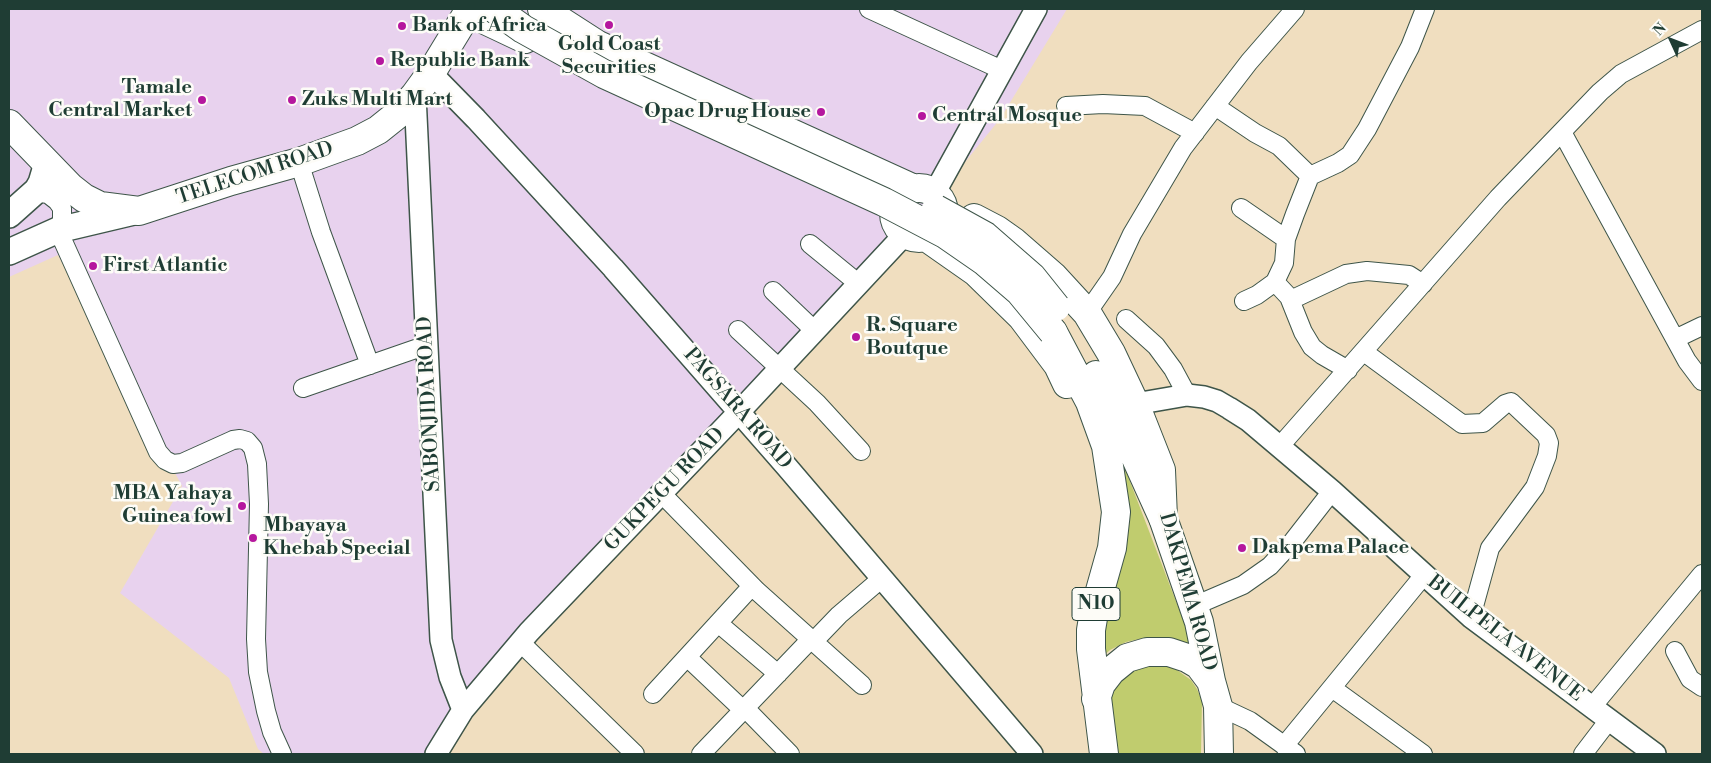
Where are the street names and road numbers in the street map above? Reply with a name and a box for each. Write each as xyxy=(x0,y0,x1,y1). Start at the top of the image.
street label: TELECOM ROAD xyxy=(174,137,336,211)
street label: SABONJIDA ROAD xyxy=(413,316,447,492)
street label: PAGSARA ROAD xyxy=(678,343,796,475)
street label: GUKPEGU ROAD xyxy=(600,423,730,557)
street label: DAKPEMA ROAD xyxy=(1153,510,1221,674)
street label: BUILPELA AVENUE xyxy=(1422,571,1588,707)
road number: N10 xyxy=(1072,588,1120,620)

